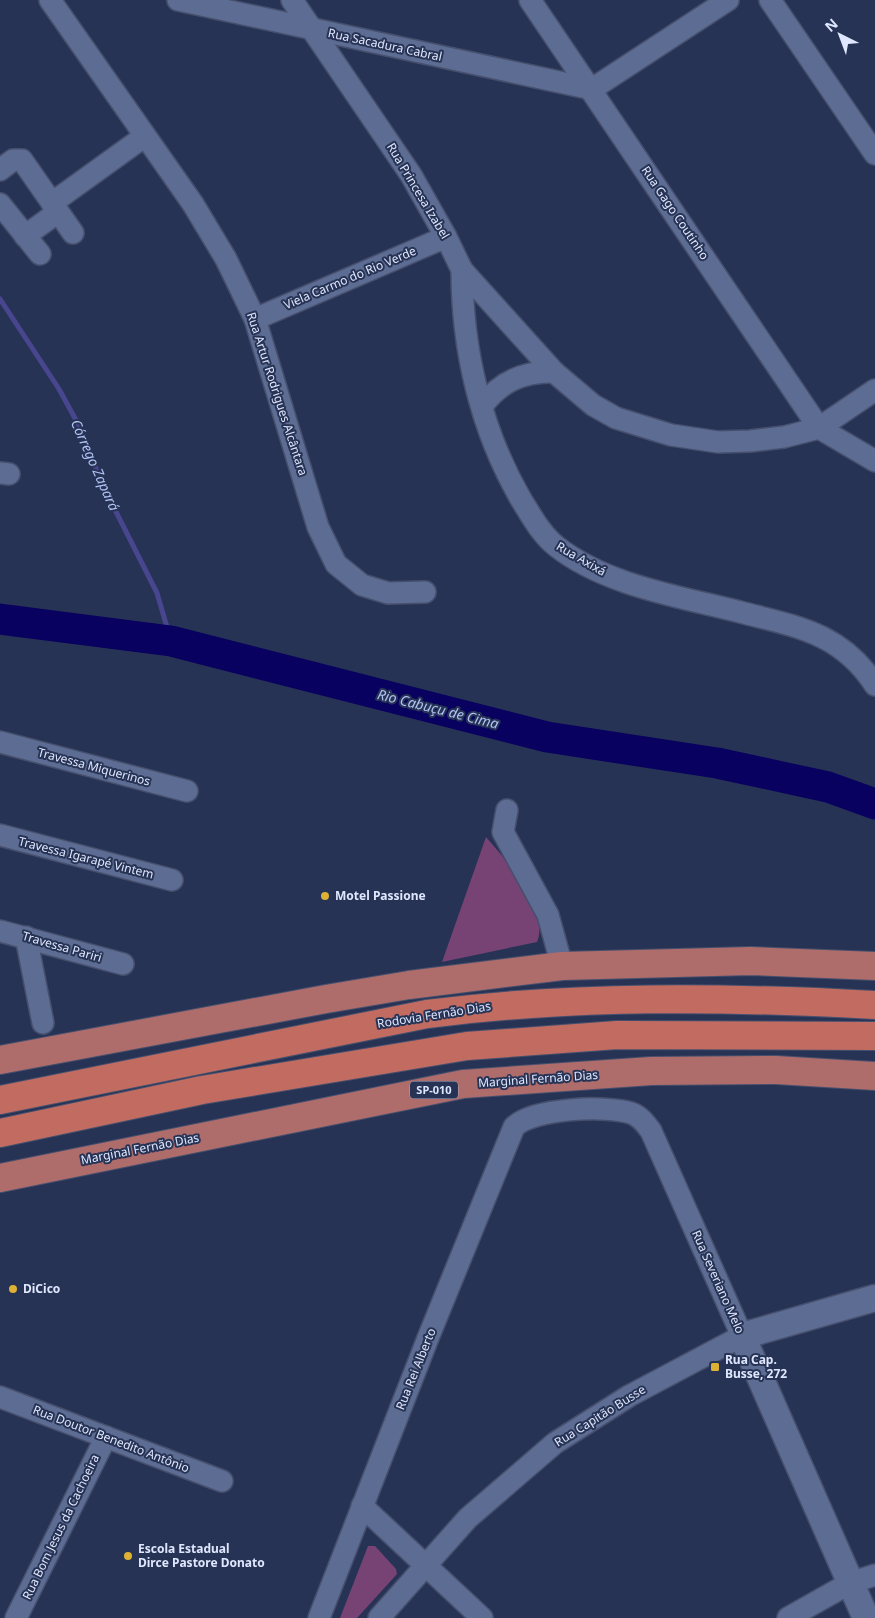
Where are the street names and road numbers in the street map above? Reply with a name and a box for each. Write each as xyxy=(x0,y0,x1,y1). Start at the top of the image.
street label: Rua Sacadura Cabral xyxy=(327,24,444,65)
street label: Rua Princesa Izabel xyxy=(383,140,454,242)
street label: Rua Gago Coutinho xyxy=(638,162,713,263)
street label: Viela Carmo do Rio Verde xyxy=(281,242,419,313)
street label: Rua Artur Rodrigues Alcântara xyxy=(243,310,312,478)
street label: Rua Axixá xyxy=(553,537,609,580)
street label: Travessa Miquerinos xyxy=(36,743,152,790)
street label: Travessa Igarapé Vintem xyxy=(17,832,155,883)
street label: Travessa Pariri xyxy=(20,927,104,966)
street label: Rodovia Fernão Dias xyxy=(376,997,492,1032)
street label: Marginal Fernão Dias xyxy=(477,1066,599,1091)
road number: SP-010 xyxy=(410,1082,458,1098)
street label: Marginal Fernão Dias xyxy=(79,1129,201,1168)
street label: Rua Severiano Melo xyxy=(688,1227,749,1336)
street label: Rua Rei Alberto xyxy=(391,1325,440,1412)
street label: Rua Capitão Busse xyxy=(551,1381,649,1450)
street label: Rua Doutor Benedito Antônio xyxy=(31,1401,192,1476)
street label: Rua Bom Jesus da Cachoeira xyxy=(18,1451,103,1602)

